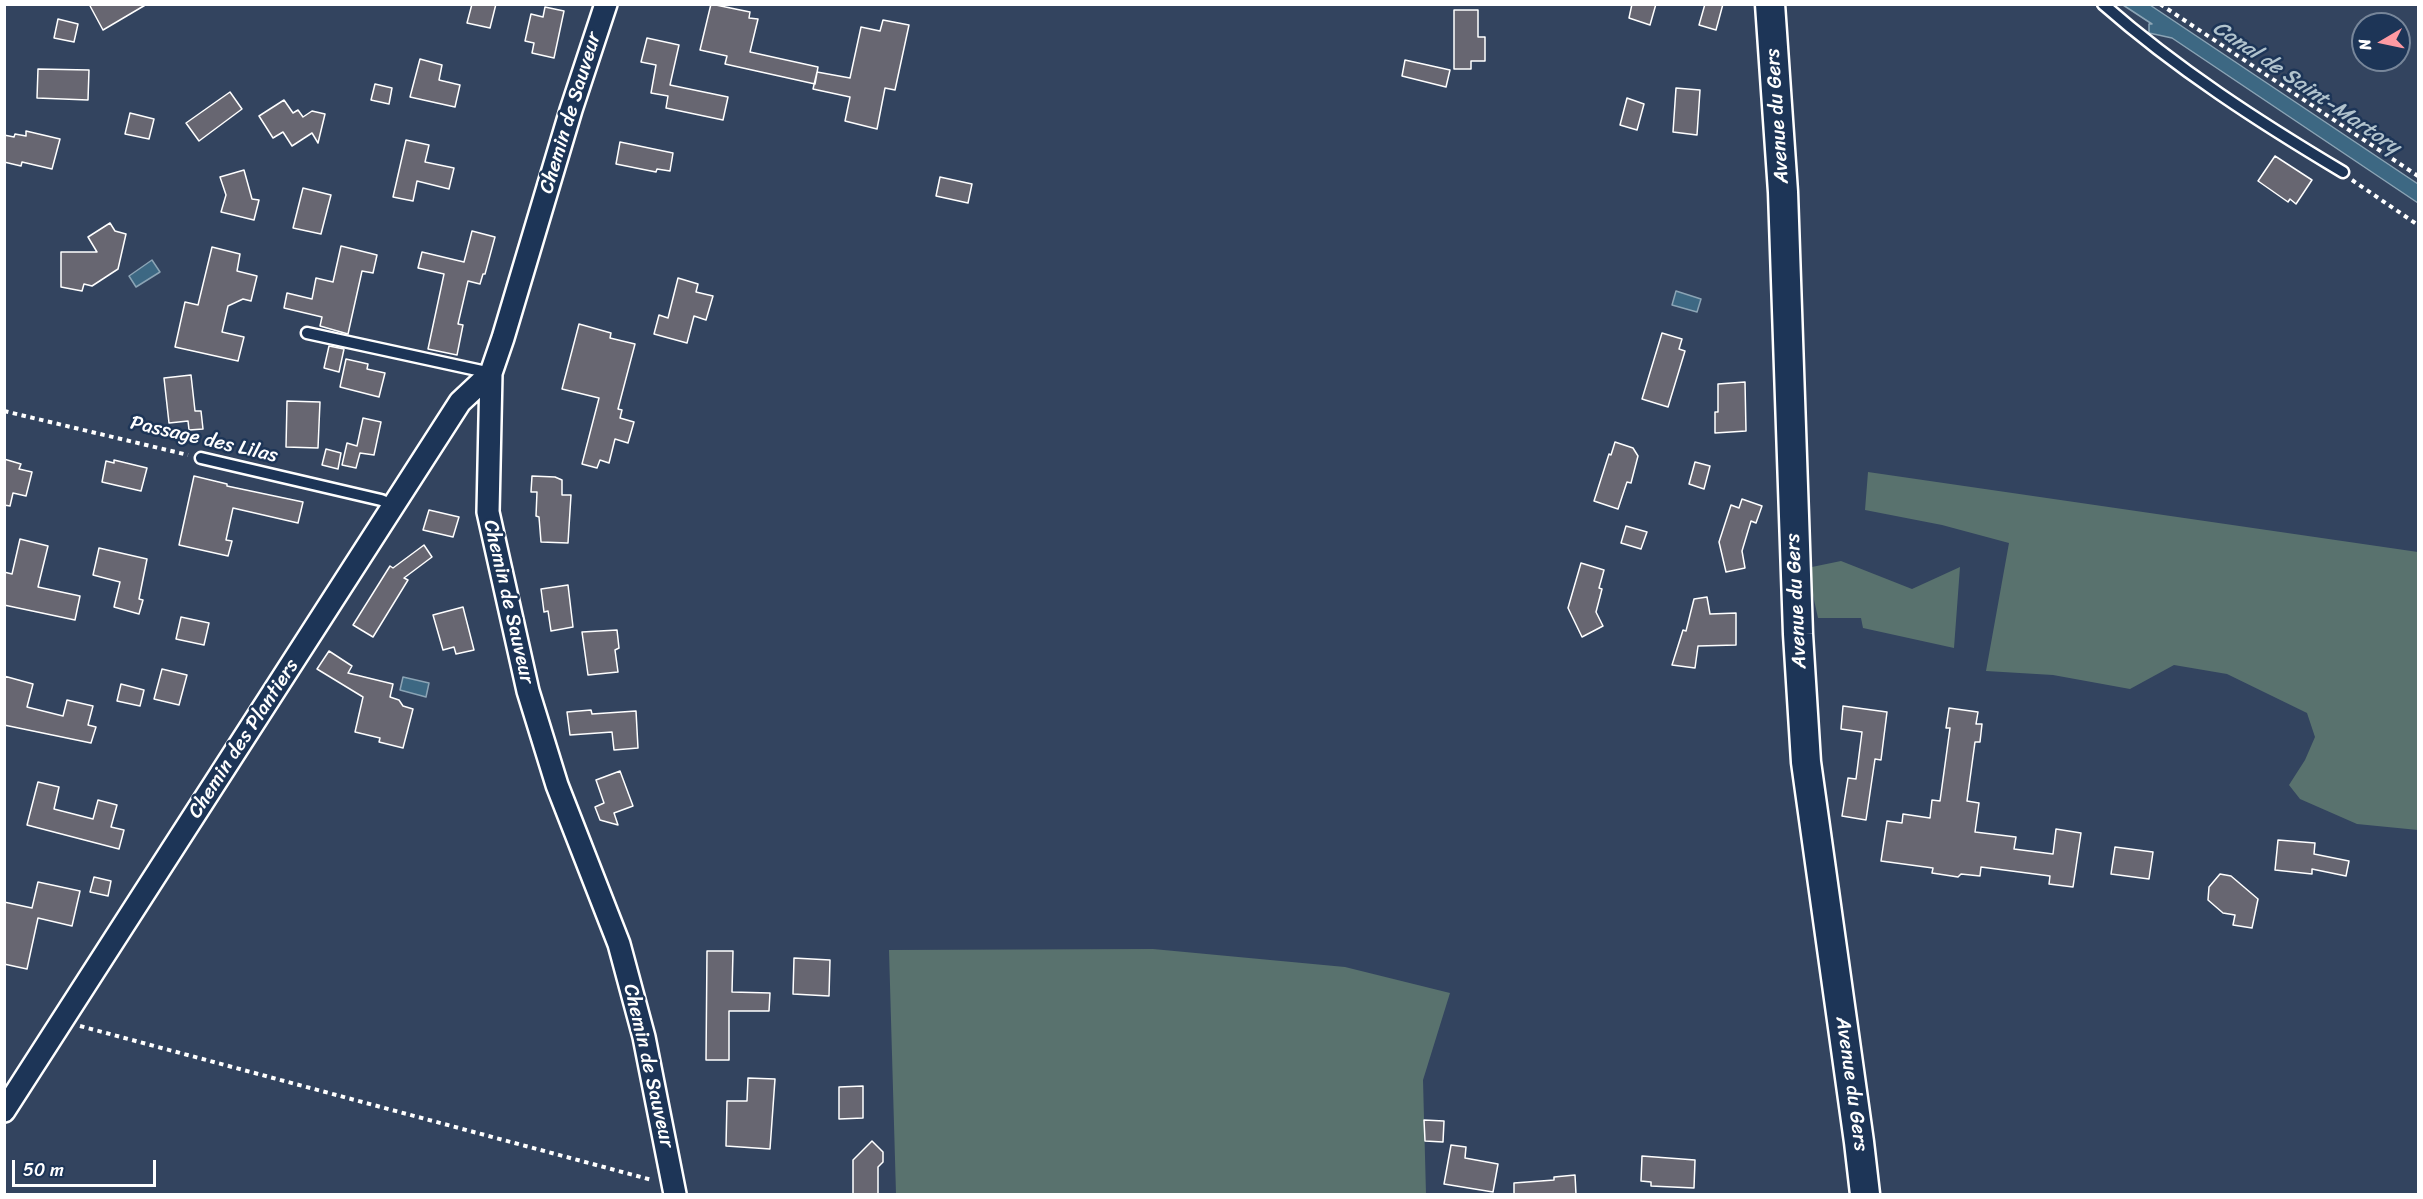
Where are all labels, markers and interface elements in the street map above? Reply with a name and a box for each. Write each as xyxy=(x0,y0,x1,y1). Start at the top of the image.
north arrow xyxy=(2351,12,2411,72)
water label: Canal de Saint-Martory xyxy=(2208,16,2404,160)
street label: Chemin de Sauveur xyxy=(535,29,607,197)
text: N xyxy=(2350,37,2380,52)
street label: Avenue du Gers xyxy=(1761,48,1795,184)
street label: Passage des Lilas xyxy=(128,411,280,469)
street label: Chemin de Sauveur xyxy=(477,518,539,686)
street label: Avenue du Gers xyxy=(1781,533,1813,669)
street label: Chemin des Plantiers xyxy=(184,655,304,823)
street label: Chemin de Sauveur xyxy=(617,982,679,1150)
street label: Avenue du Gers xyxy=(1830,1015,1872,1153)
scale bar xyxy=(15,1148,159,1186)
text: 50 m xyxy=(23,1154,64,1186)

